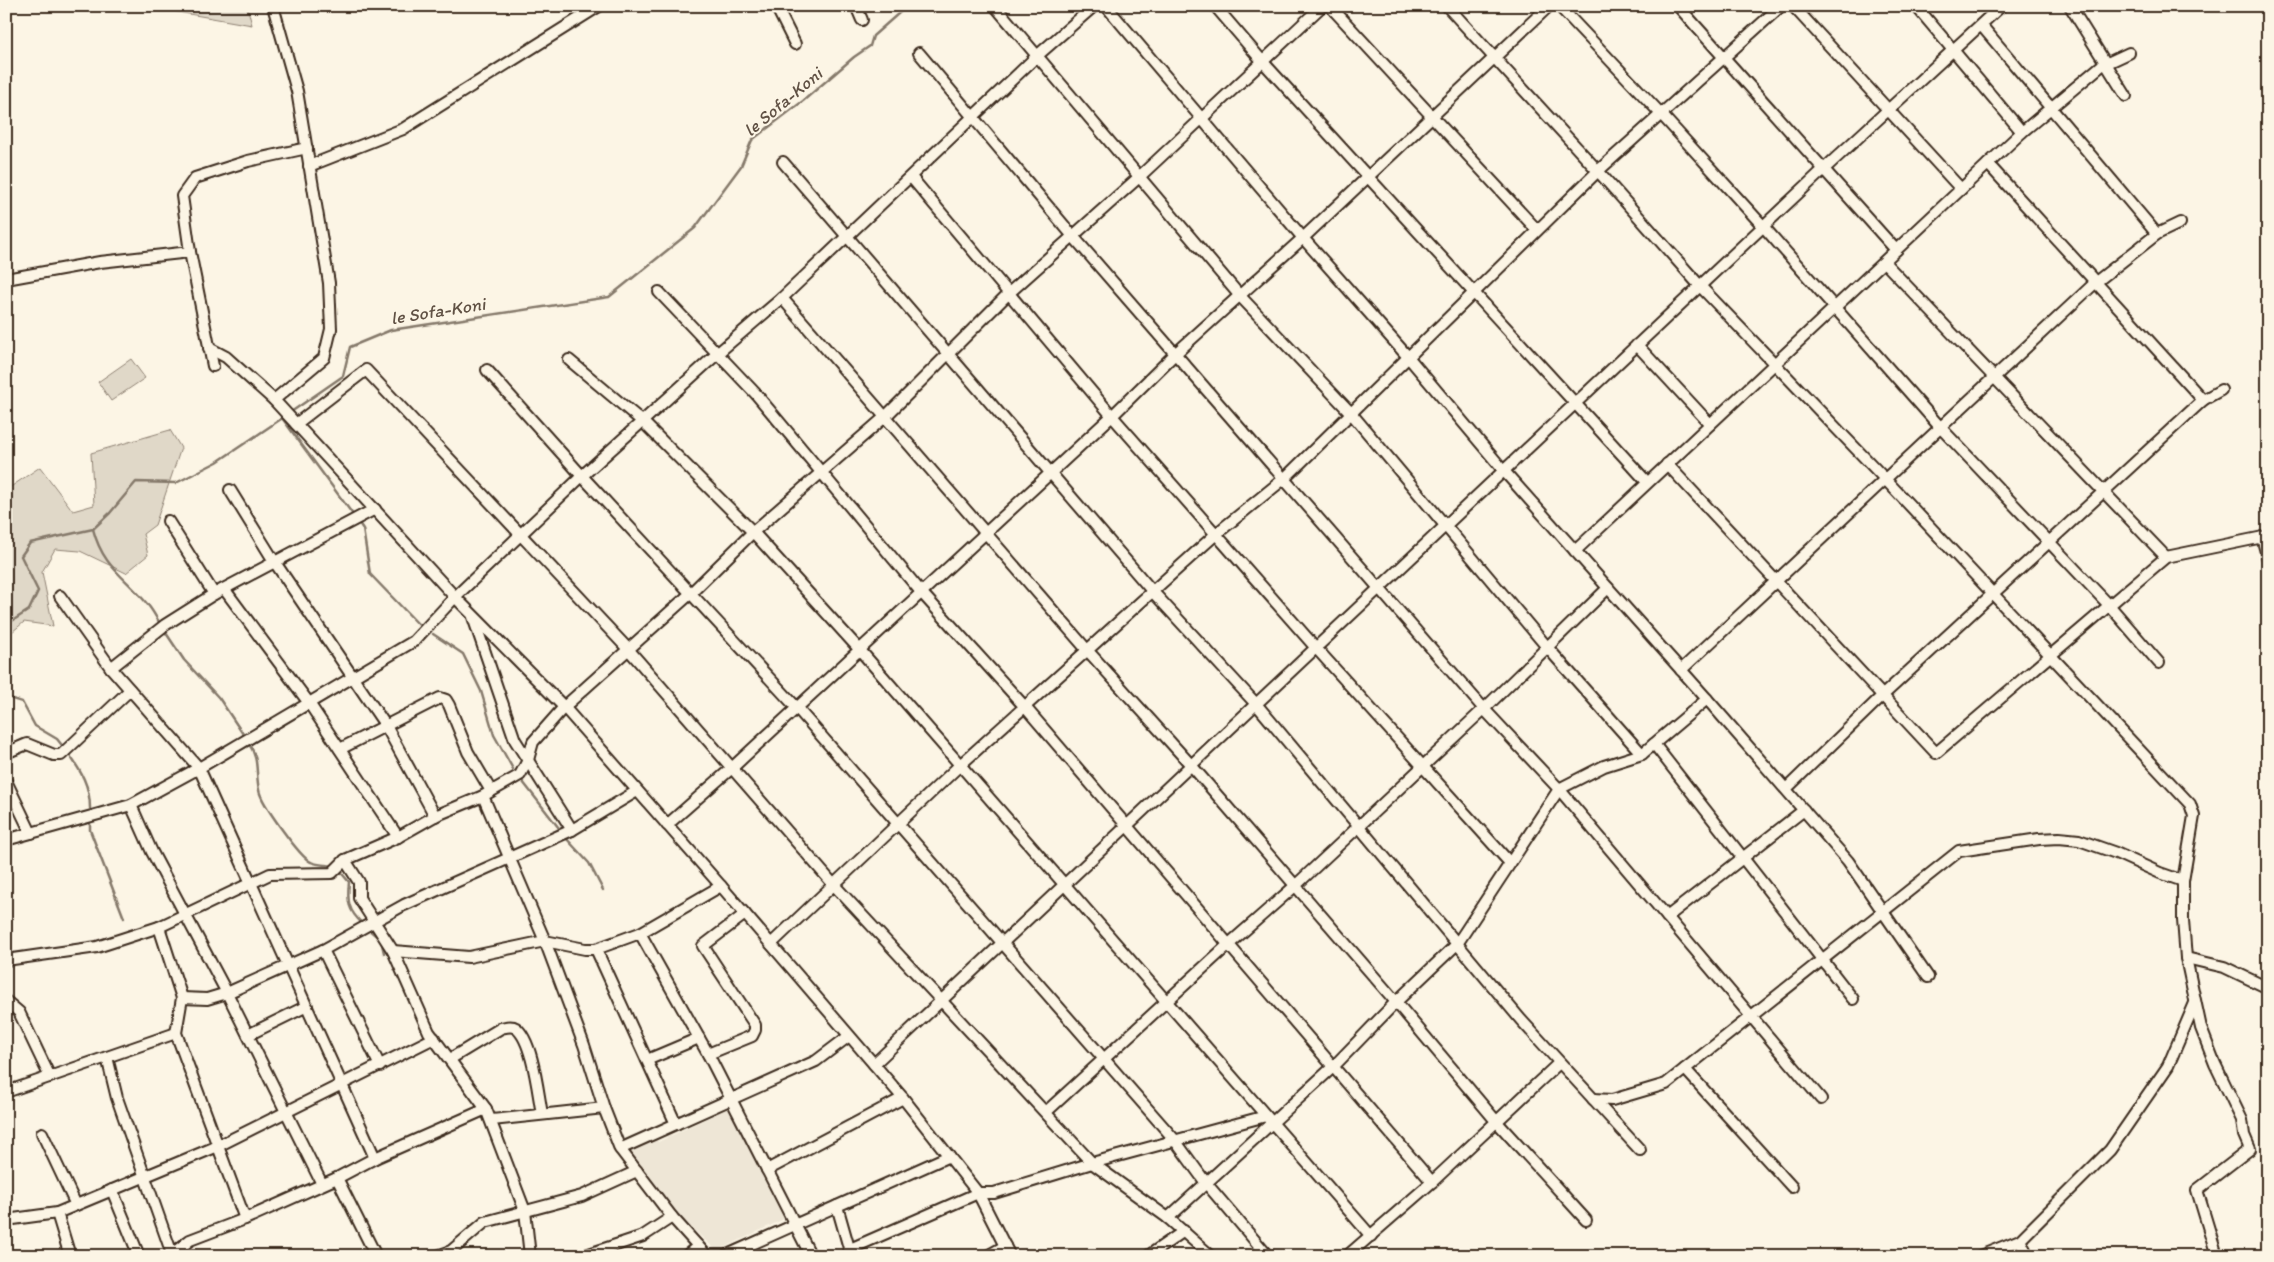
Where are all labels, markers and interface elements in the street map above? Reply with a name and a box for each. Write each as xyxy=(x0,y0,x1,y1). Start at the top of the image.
water label: le Sofa-Koni xyxy=(739,61,829,141)
water label: le Sofa-Koni xyxy=(389,292,489,329)

